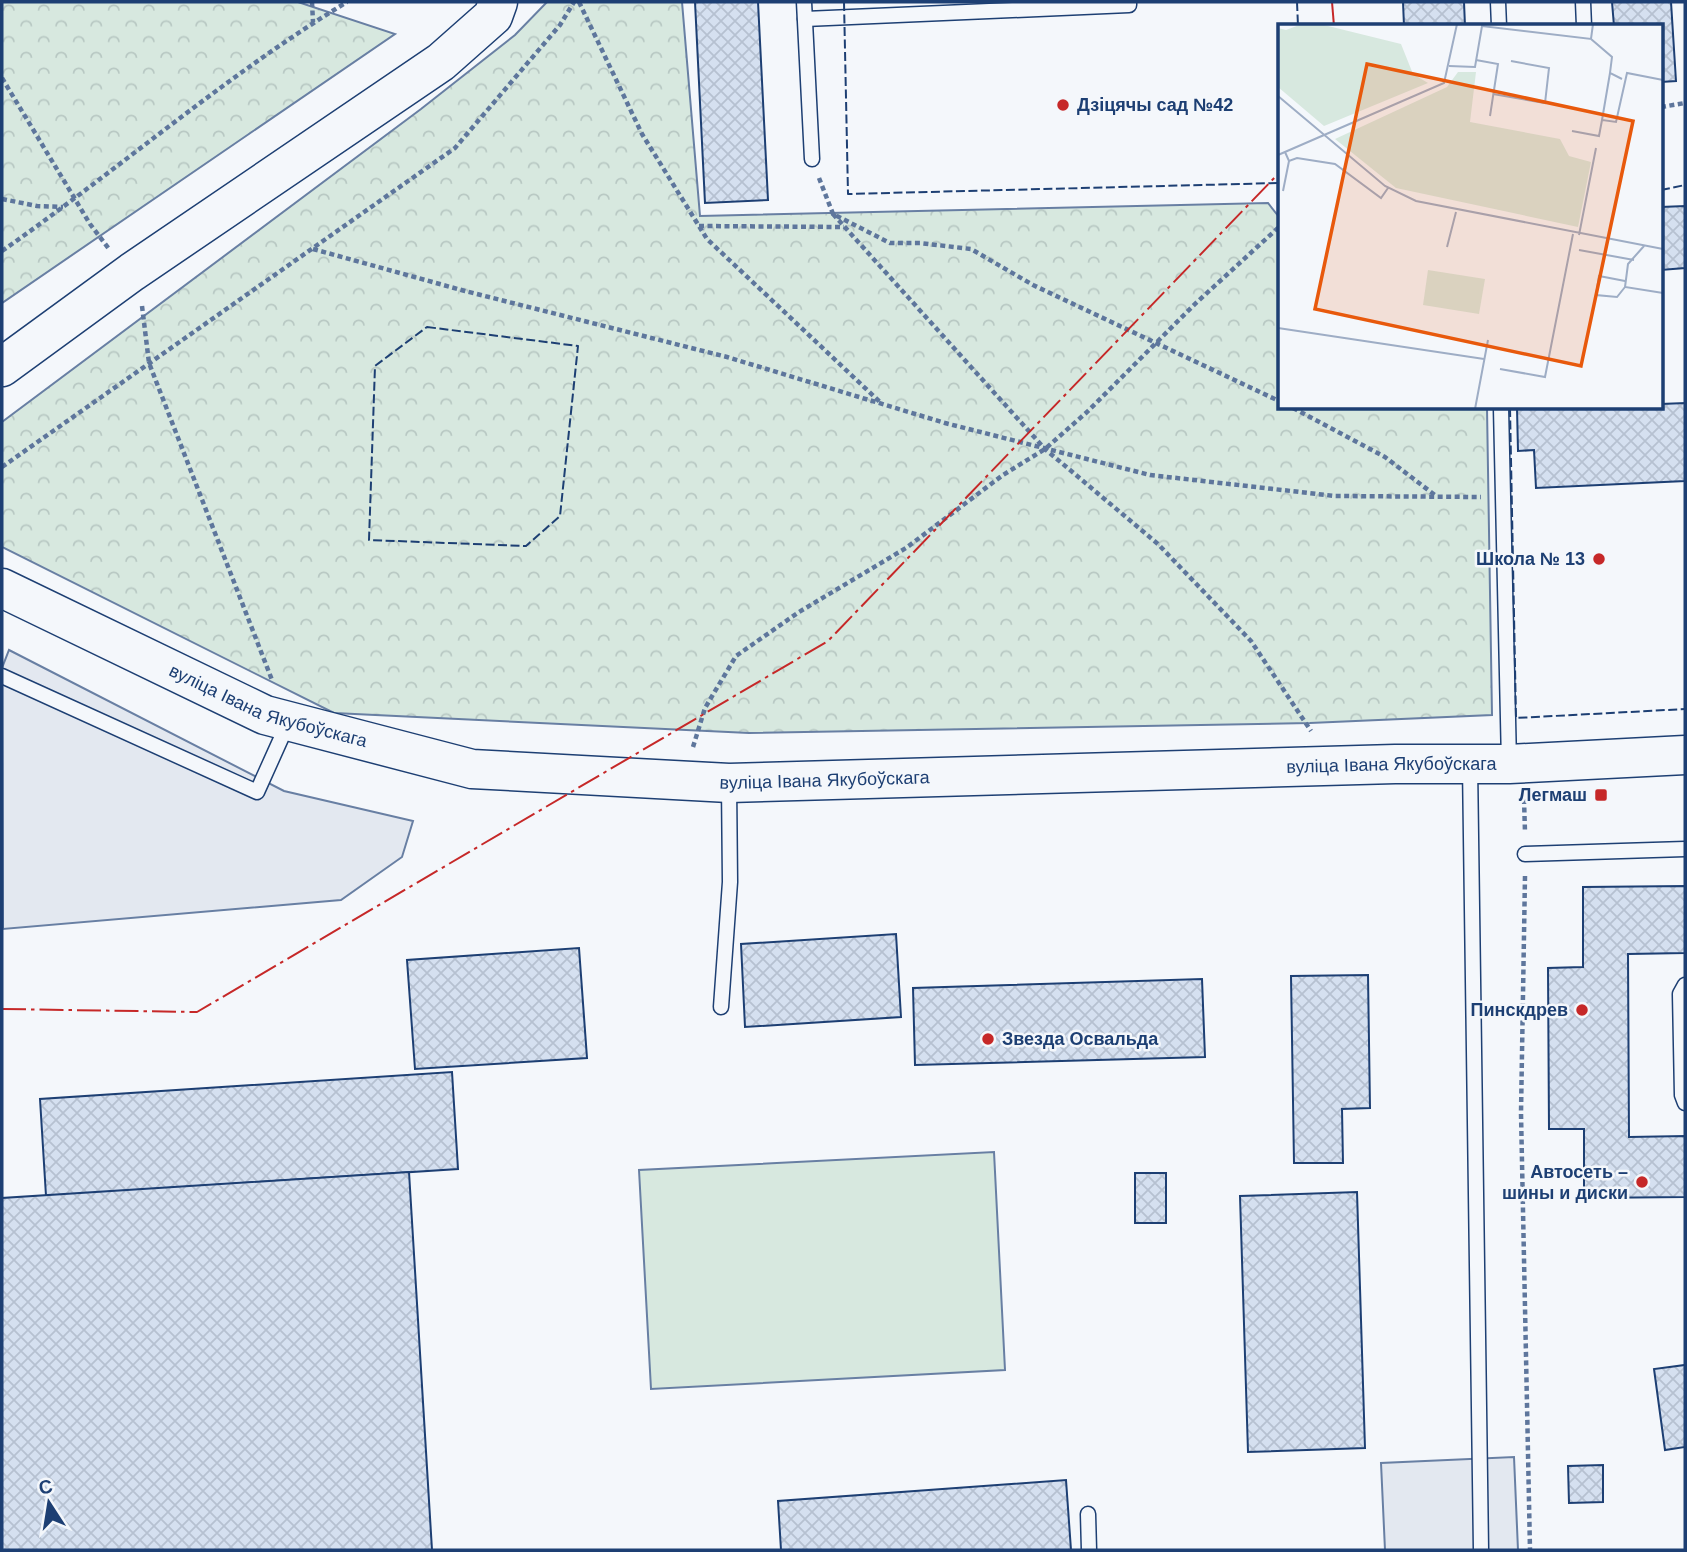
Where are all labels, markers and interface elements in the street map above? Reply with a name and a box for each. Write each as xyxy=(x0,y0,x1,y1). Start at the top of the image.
inset map xyxy=(1278,24,1662,410)
place label: Дзіцячы сад №42 xyxy=(1077,95,1233,115)
marker: Дзіцячы сад №42 xyxy=(1055,97,1071,113)
place label: Школа № 13 xyxy=(1476,549,1585,569)
marker: Школа № 13 xyxy=(1591,551,1607,567)
street label: вуліца Івана Якубоўскага xyxy=(166,660,370,751)
street label: вуліца Івана Якубоўскага xyxy=(1286,754,1497,777)
street label: вуліца Івана Якубоўскага xyxy=(719,767,931,793)
place label: Легмаш xyxy=(1519,785,1587,805)
marker: Легмаш xyxy=(1593,787,1609,803)
place label: Пинскдрев xyxy=(1471,1000,1568,1020)
marker: Пинскдрев xyxy=(1574,1002,1590,1018)
place label: Звезда Освальда xyxy=(1002,1029,1159,1049)
marker: Звезда Освальда xyxy=(980,1031,996,1047)
place label: Автосеть – шины и диски xyxy=(1502,1162,1628,1203)
marker: Автосеть – шины и диски xyxy=(1634,1174,1650,1190)
north arrow xyxy=(14,1468,84,1538)
text: С xyxy=(37,1475,55,1499)

